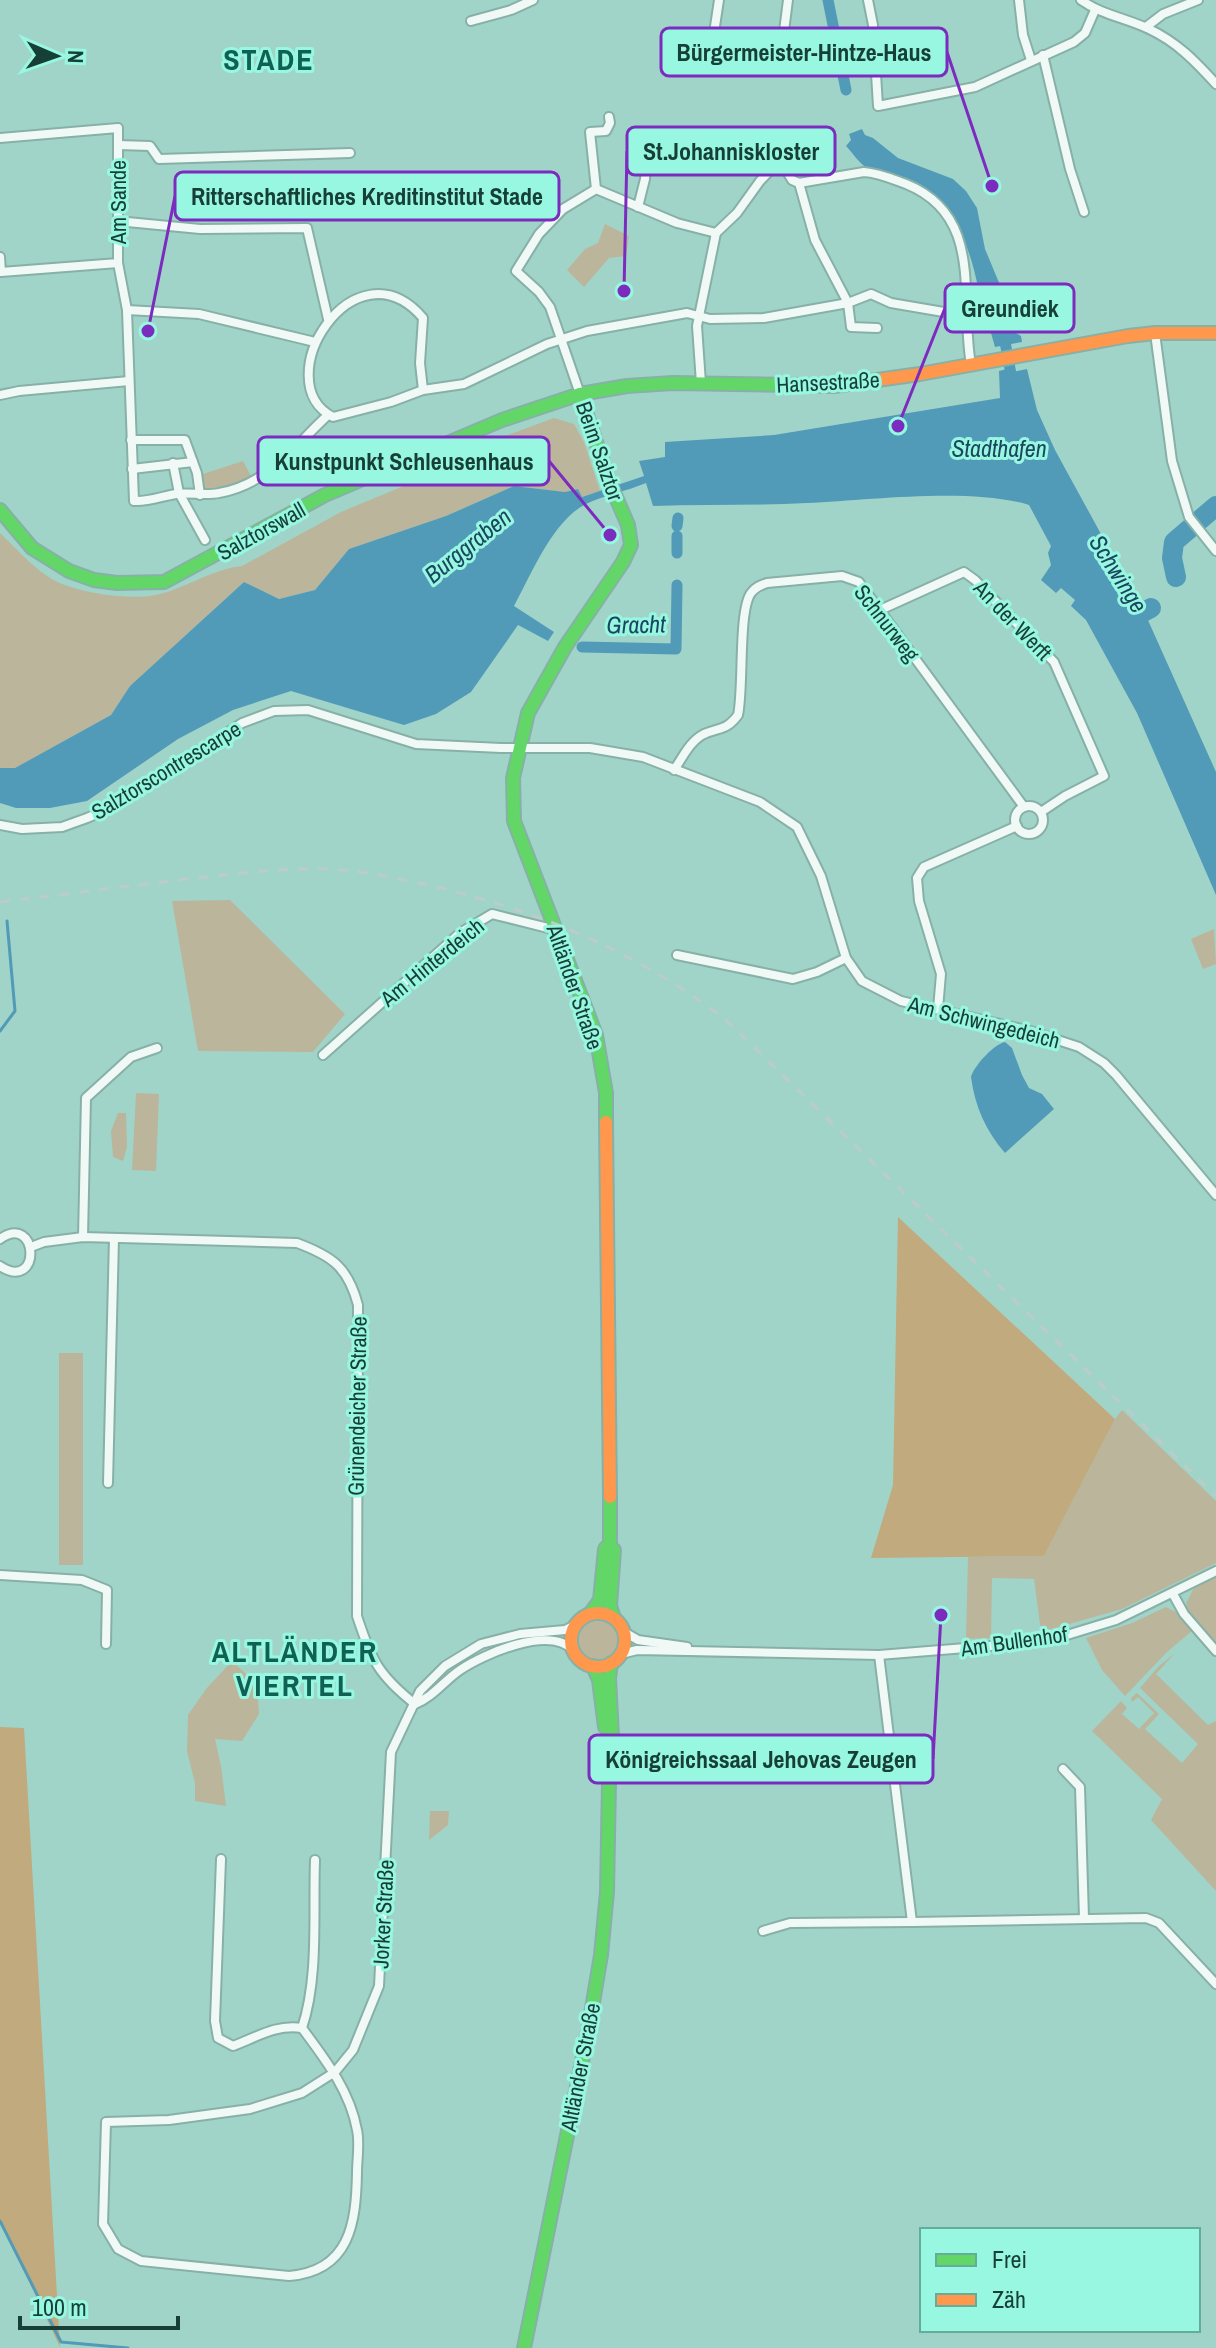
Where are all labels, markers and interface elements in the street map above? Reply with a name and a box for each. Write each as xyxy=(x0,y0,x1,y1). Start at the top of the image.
north arrow xyxy=(16,16,96,96)
callout: Bürgermeister-Hintze-Haus xyxy=(661,28,947,76)
text: Bürgermeister-Hintze-Haus xyxy=(677,36,931,68)
district label: STADE xyxy=(223,39,315,79)
text: N xyxy=(61,50,91,64)
callout: St.Johanniskloster xyxy=(627,127,835,175)
text: St.Johanniskloster xyxy=(643,135,819,167)
street label: Am Sande xyxy=(103,160,133,245)
callout: Ritterschaftliches Kreditinstitut Stade xyxy=(175,172,559,220)
text: Ritterschaftliches Kreditinstitut Stade xyxy=(191,180,543,212)
callout: Greundiek xyxy=(945,284,1074,332)
text: Greundiek xyxy=(961,292,1059,324)
street label: Hansestraße xyxy=(776,364,880,400)
street label: Beim Salztor xyxy=(569,397,631,505)
water label: Stadthafen xyxy=(951,432,1047,464)
callout: Kunstpunkt Schleusenhaus xyxy=(258,437,549,485)
text: Kunstpunkt Schleusenhaus xyxy=(274,445,534,477)
street label: Salztorswall xyxy=(212,495,310,567)
water label: Burggraben xyxy=(417,500,517,590)
water label: Schwinge xyxy=(1082,528,1155,619)
street label: An der Werft xyxy=(966,573,1059,667)
street label: Schnurweg xyxy=(847,578,927,668)
water label: Gracht xyxy=(606,607,666,641)
street label: Salztorscontrescarpe xyxy=(86,714,246,826)
street label: Am Hinterdeich xyxy=(373,911,490,1014)
street label: Altländer Straße xyxy=(539,920,610,1054)
street label: Am Schwingedeich xyxy=(904,988,1063,1055)
street label: Grünendeicher Straße xyxy=(340,1316,374,1496)
street label: Am Bullenhof xyxy=(958,1619,1070,1663)
district label: ALTLÄNDER VIERTEL xyxy=(212,1631,378,1705)
callout: Königreichssaal Jehovas Zeugen xyxy=(589,1735,933,1783)
text: Königreichssaal Jehovas Zeugen xyxy=(605,1743,917,1775)
street label: Jorker Straße xyxy=(365,1859,401,1969)
street label: Altländer Straße xyxy=(553,2000,607,2135)
legend xyxy=(920,2228,1200,2332)
text: Frei xyxy=(992,2243,1027,2275)
scale bar xyxy=(20,2280,178,2330)
text: Zäh xyxy=(992,2283,1026,2315)
text: 100 m xyxy=(32,2291,87,2323)

